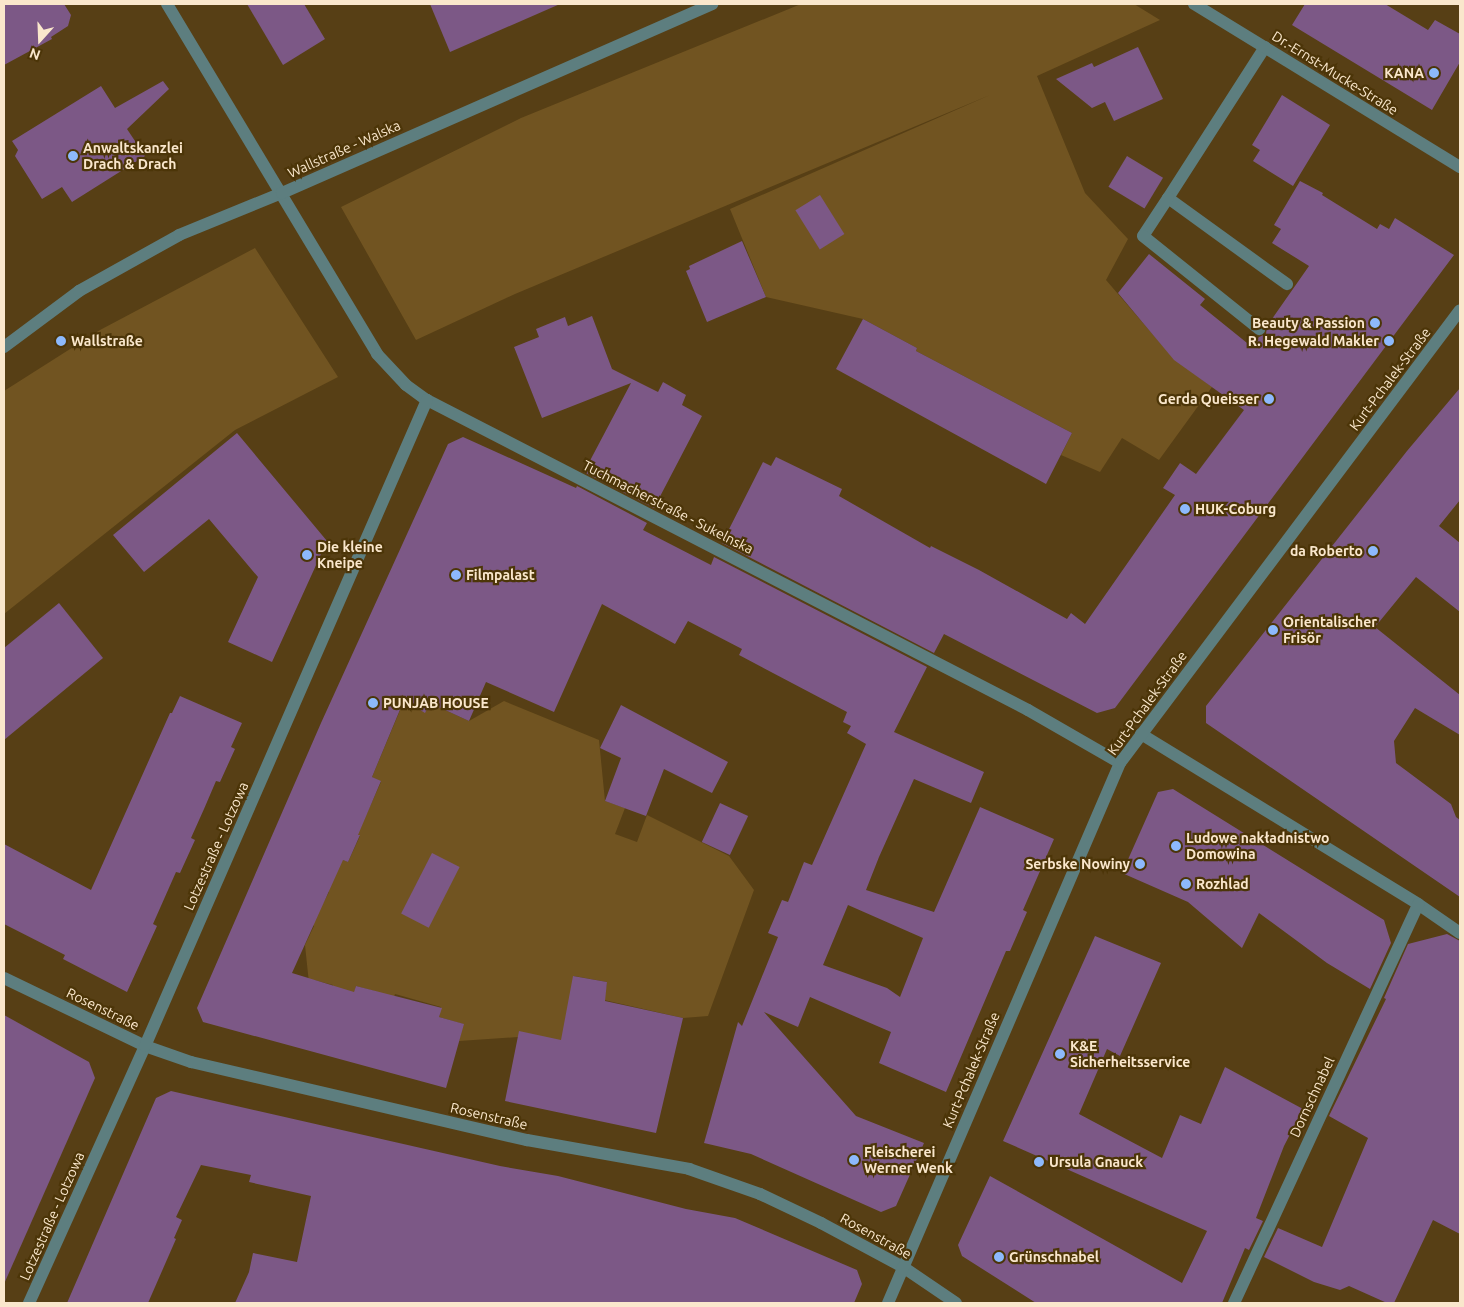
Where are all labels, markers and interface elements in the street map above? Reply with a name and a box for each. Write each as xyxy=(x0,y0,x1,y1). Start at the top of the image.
north arrow xyxy=(15,15,65,65)
street label: Dr.-Ernst-Mucke-Straße xyxy=(1269,27,1401,119)
text: N xyxy=(27,45,43,63)
place label: KANA xyxy=(1384,65,1424,81)
marker: KANA xyxy=(1428,67,1440,79)
street label: Wallstraße - Walska xyxy=(285,117,403,181)
place label: Anwaltskanzlei Drach & Drach xyxy=(83,140,183,172)
marker: Anwaltskanzlei Drach & Drach xyxy=(67,150,79,162)
place label: Beauty & Passion xyxy=(1252,315,1365,331)
marker: Beauty & Passion xyxy=(1369,317,1381,329)
street label: Kurt-Pchalek-Straße xyxy=(1346,324,1434,434)
place label: Wallstraße xyxy=(71,333,143,349)
place label: R. Hegewald Makler xyxy=(1248,333,1379,349)
marker: Wallstraße xyxy=(55,335,67,347)
marker: R. Hegewald Makler xyxy=(1383,335,1395,347)
place label: Gerda Queisser xyxy=(1158,391,1259,407)
marker: Gerda Queisser xyxy=(1263,393,1275,405)
street label: Tuchmacherstraße - Sukelnska xyxy=(580,457,756,557)
place label: HUK-Coburg xyxy=(1195,501,1276,517)
marker: HUK-Coburg xyxy=(1179,503,1191,515)
place label: Die kleine Kneipe xyxy=(317,539,383,572)
place label: da Roberto xyxy=(1290,543,1363,559)
marker: da Roberto xyxy=(1367,545,1379,557)
marker: Die kleine Kneipe xyxy=(301,549,313,561)
place label: Filmpalast xyxy=(466,567,535,583)
marker: Filmpalast xyxy=(450,569,462,581)
place label: Orientalischer Frisör xyxy=(1283,614,1377,646)
marker: Orientalischer Frisör xyxy=(1267,624,1279,636)
street label: Kurt-Pchalek-Straße xyxy=(1104,648,1190,758)
place label: PUNJAB HOUSE xyxy=(383,695,489,711)
marker: PUNJAB HOUSE xyxy=(367,697,379,709)
street label: Lotzestraße - Lotzowa xyxy=(180,779,252,913)
place label: Ludowe nakładnistwo Domowina xyxy=(1186,830,1329,862)
marker: Ludowe nakładnistwo Domowina xyxy=(1170,840,1182,852)
place label: Serbske Nowiny xyxy=(1025,856,1130,872)
marker: Serbske Nowiny xyxy=(1134,858,1146,870)
place label: Rozhlad xyxy=(1196,876,1249,892)
marker: Rozhlad xyxy=(1180,878,1192,890)
street label: Rosenstraße xyxy=(64,984,142,1034)
street label: Kurt-Pchalek-Straße xyxy=(939,1009,1003,1131)
place label: K&E Sicherheitsservice xyxy=(1070,1038,1190,1070)
marker: K&E Sicherheitsservice xyxy=(1054,1048,1066,1060)
street label: Dornschnabel xyxy=(1286,1054,1338,1140)
street label: Rosenstraße xyxy=(449,1099,529,1133)
place label: Fleischerei Werner Wenk xyxy=(864,1144,953,1176)
street label: Lotzestraße - Lotzowa xyxy=(16,1149,88,1283)
marker: Fleischerei Werner Wenk xyxy=(848,1154,860,1166)
place label: Ursula Gnauck xyxy=(1049,1154,1143,1170)
marker: Ursula Gnauck xyxy=(1033,1156,1045,1168)
street label: Rosenstraße xyxy=(837,1210,915,1262)
place label: Grünschnabel xyxy=(1009,1249,1099,1265)
marker: Grünschnabel xyxy=(993,1251,1005,1263)

